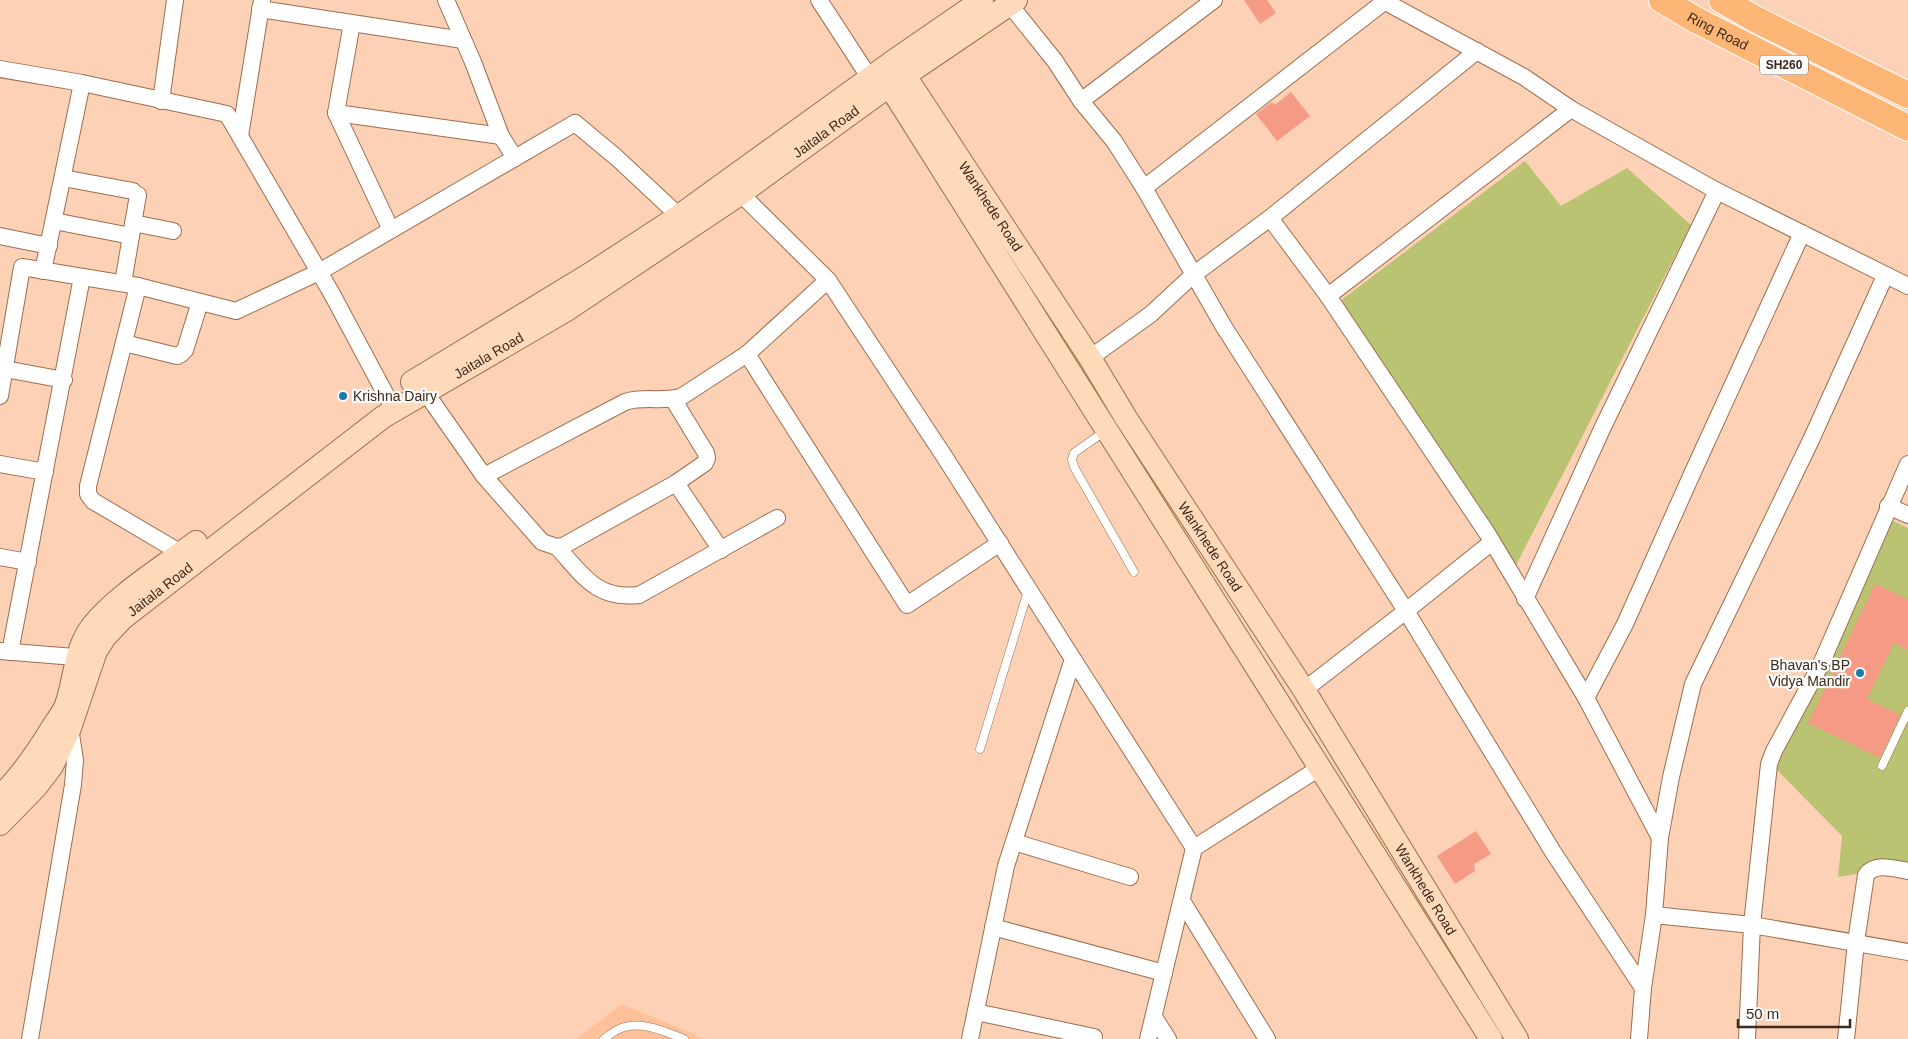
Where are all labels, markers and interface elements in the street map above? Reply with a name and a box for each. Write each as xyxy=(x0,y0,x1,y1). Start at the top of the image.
street label: Ring Road xyxy=(1685,9,1751,53)
road number: SH260 xyxy=(1760,56,1808,74)
street label: Jaitala Road xyxy=(790,102,862,161)
street label: Wankhede Road xyxy=(955,159,1026,254)
street label: Jaitala Road xyxy=(451,329,526,382)
place label: Krishna Dairy xyxy=(353,388,437,404)
marker: Krishna Dairy xyxy=(337,390,349,402)
street label: Wankhede Road xyxy=(1175,499,1245,594)
street label: Jaitala Road xyxy=(124,559,196,620)
place label: Bhavan's BP Vidya Mandir xyxy=(1769,657,1850,689)
marker: Bhavan's BP Vidya Mandir xyxy=(1854,667,1866,679)
street label: Wankhede Road xyxy=(1392,841,1460,938)
scale bar xyxy=(1738,996,1850,1028)
text: 50 m xyxy=(1746,1005,1779,1022)

